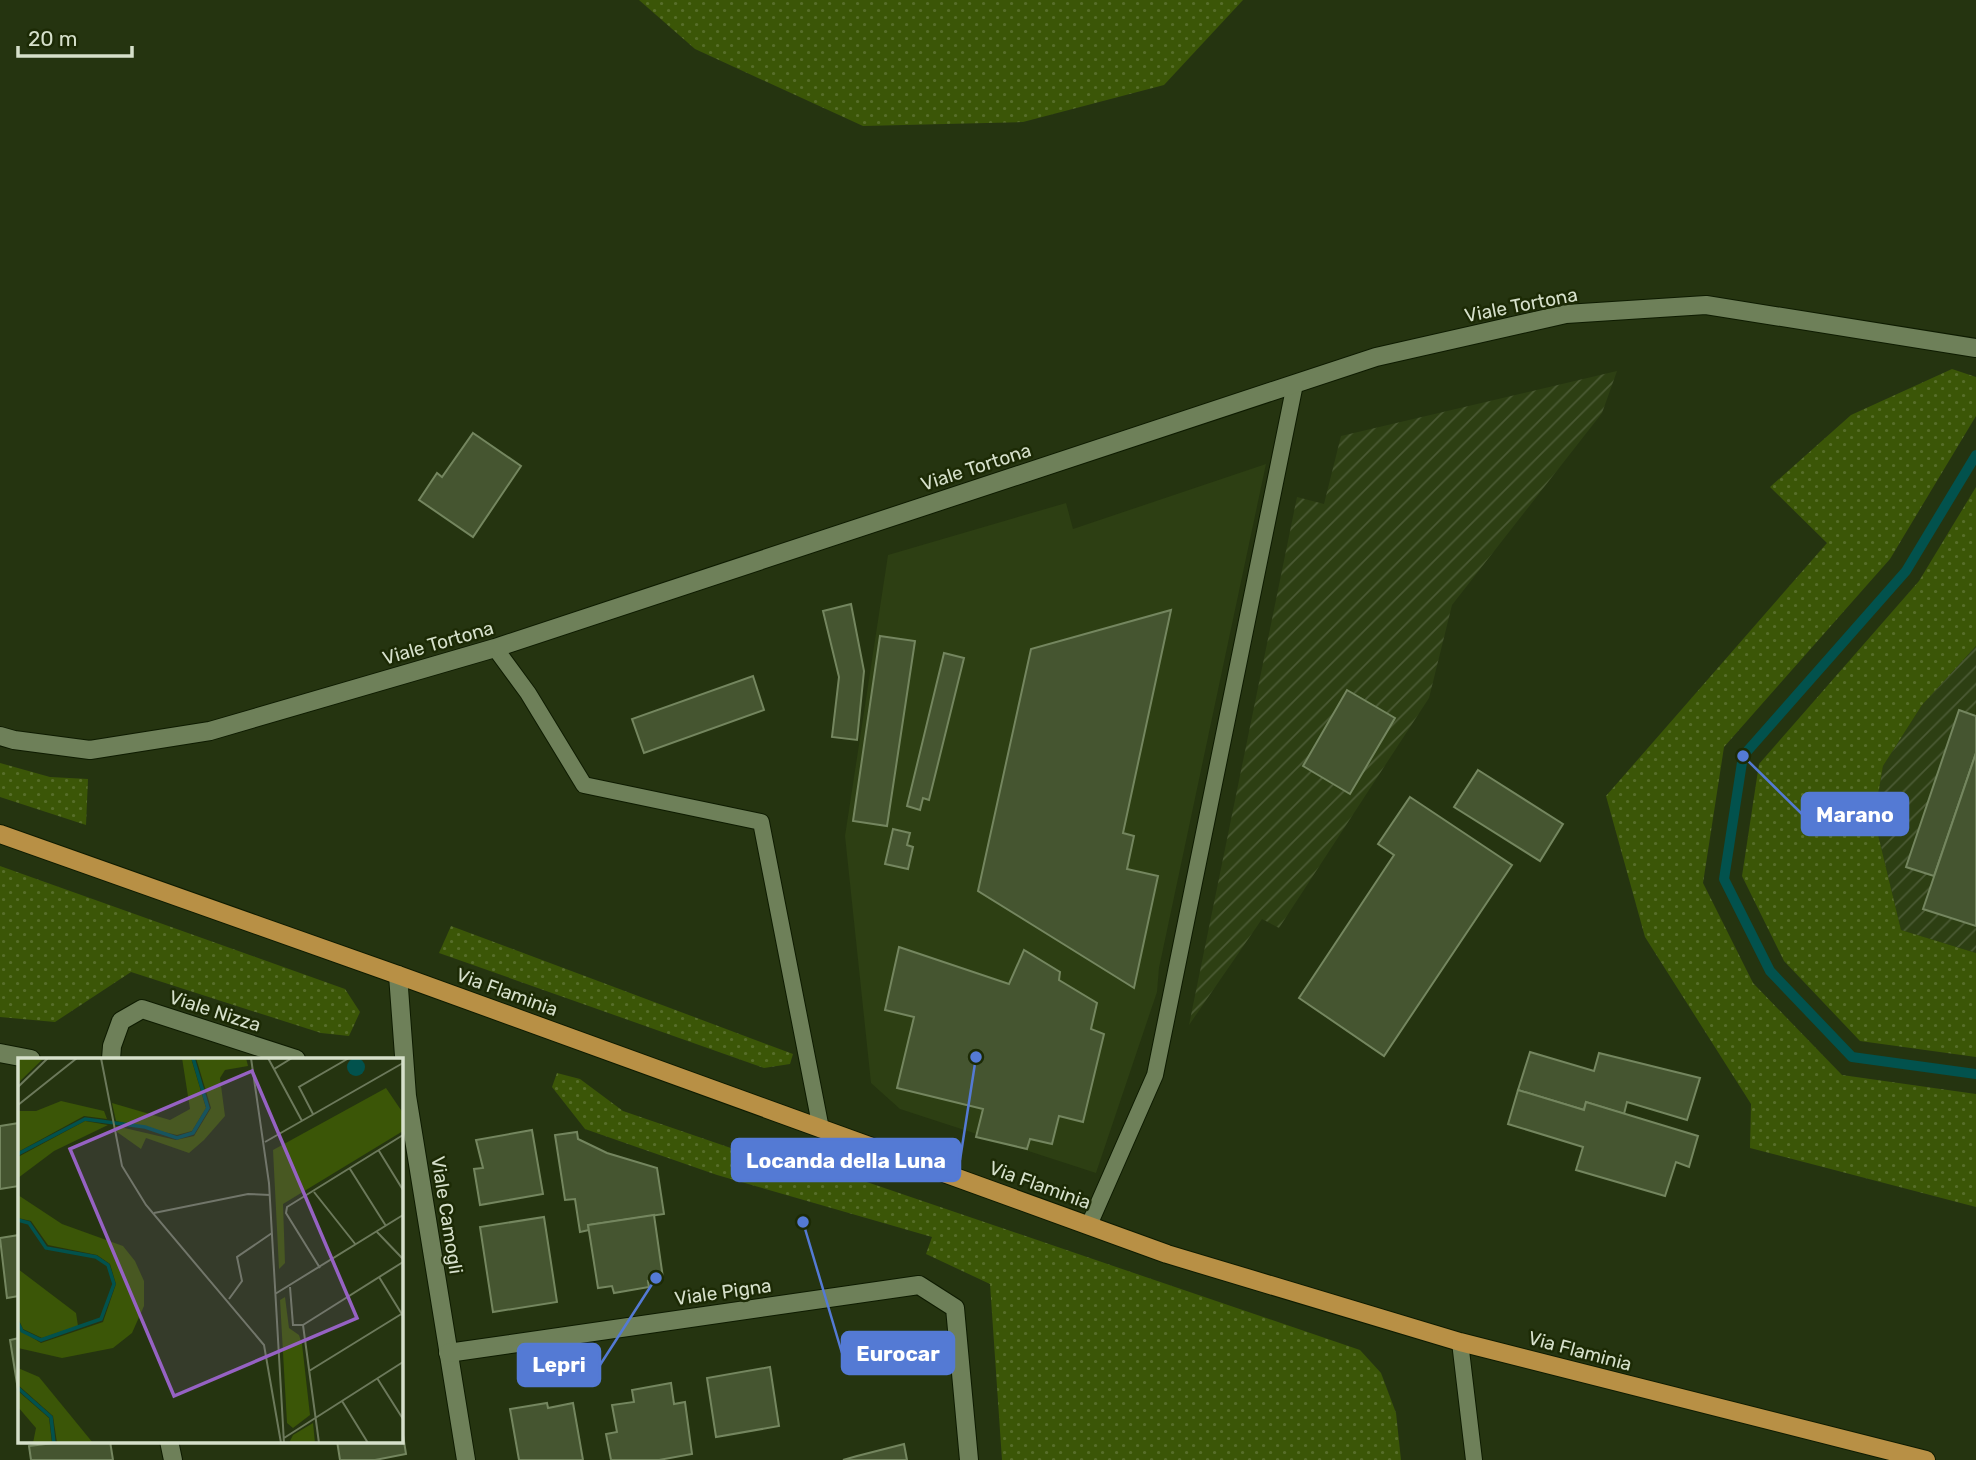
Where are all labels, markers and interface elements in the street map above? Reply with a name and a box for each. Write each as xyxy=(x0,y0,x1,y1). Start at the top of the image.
scale bar xyxy=(18,14,131,58)
text: 20 m xyxy=(28,26,77,51)
street label: Viale Tortona xyxy=(1463,283,1579,327)
street label: Viale Tortona xyxy=(918,438,1034,496)
street label: Viale Tortona xyxy=(380,616,496,670)
callout: Marano xyxy=(1802,793,1908,835)
text: Marano xyxy=(1816,802,1894,827)
street label: Via Flaminia xyxy=(453,963,561,1021)
street label: Viale Nizza xyxy=(166,985,264,1037)
inset map xyxy=(18,1058,402,1442)
callout: Locanda della Luna xyxy=(732,1139,960,1181)
text: Locanda della Luna xyxy=(746,1148,946,1173)
street label: Viale Camogli xyxy=(426,1154,468,1276)
street label: Via Flaminia xyxy=(986,1156,1094,1214)
street label: Viale Pigna xyxy=(673,1274,773,1310)
street label: Via Flaminia xyxy=(1526,1326,1634,1376)
callout: Eurocar xyxy=(842,1332,954,1374)
text: Eurocar xyxy=(856,1341,940,1366)
callout: Lepri xyxy=(518,1344,600,1386)
text: Lepri xyxy=(532,1352,586,1377)

